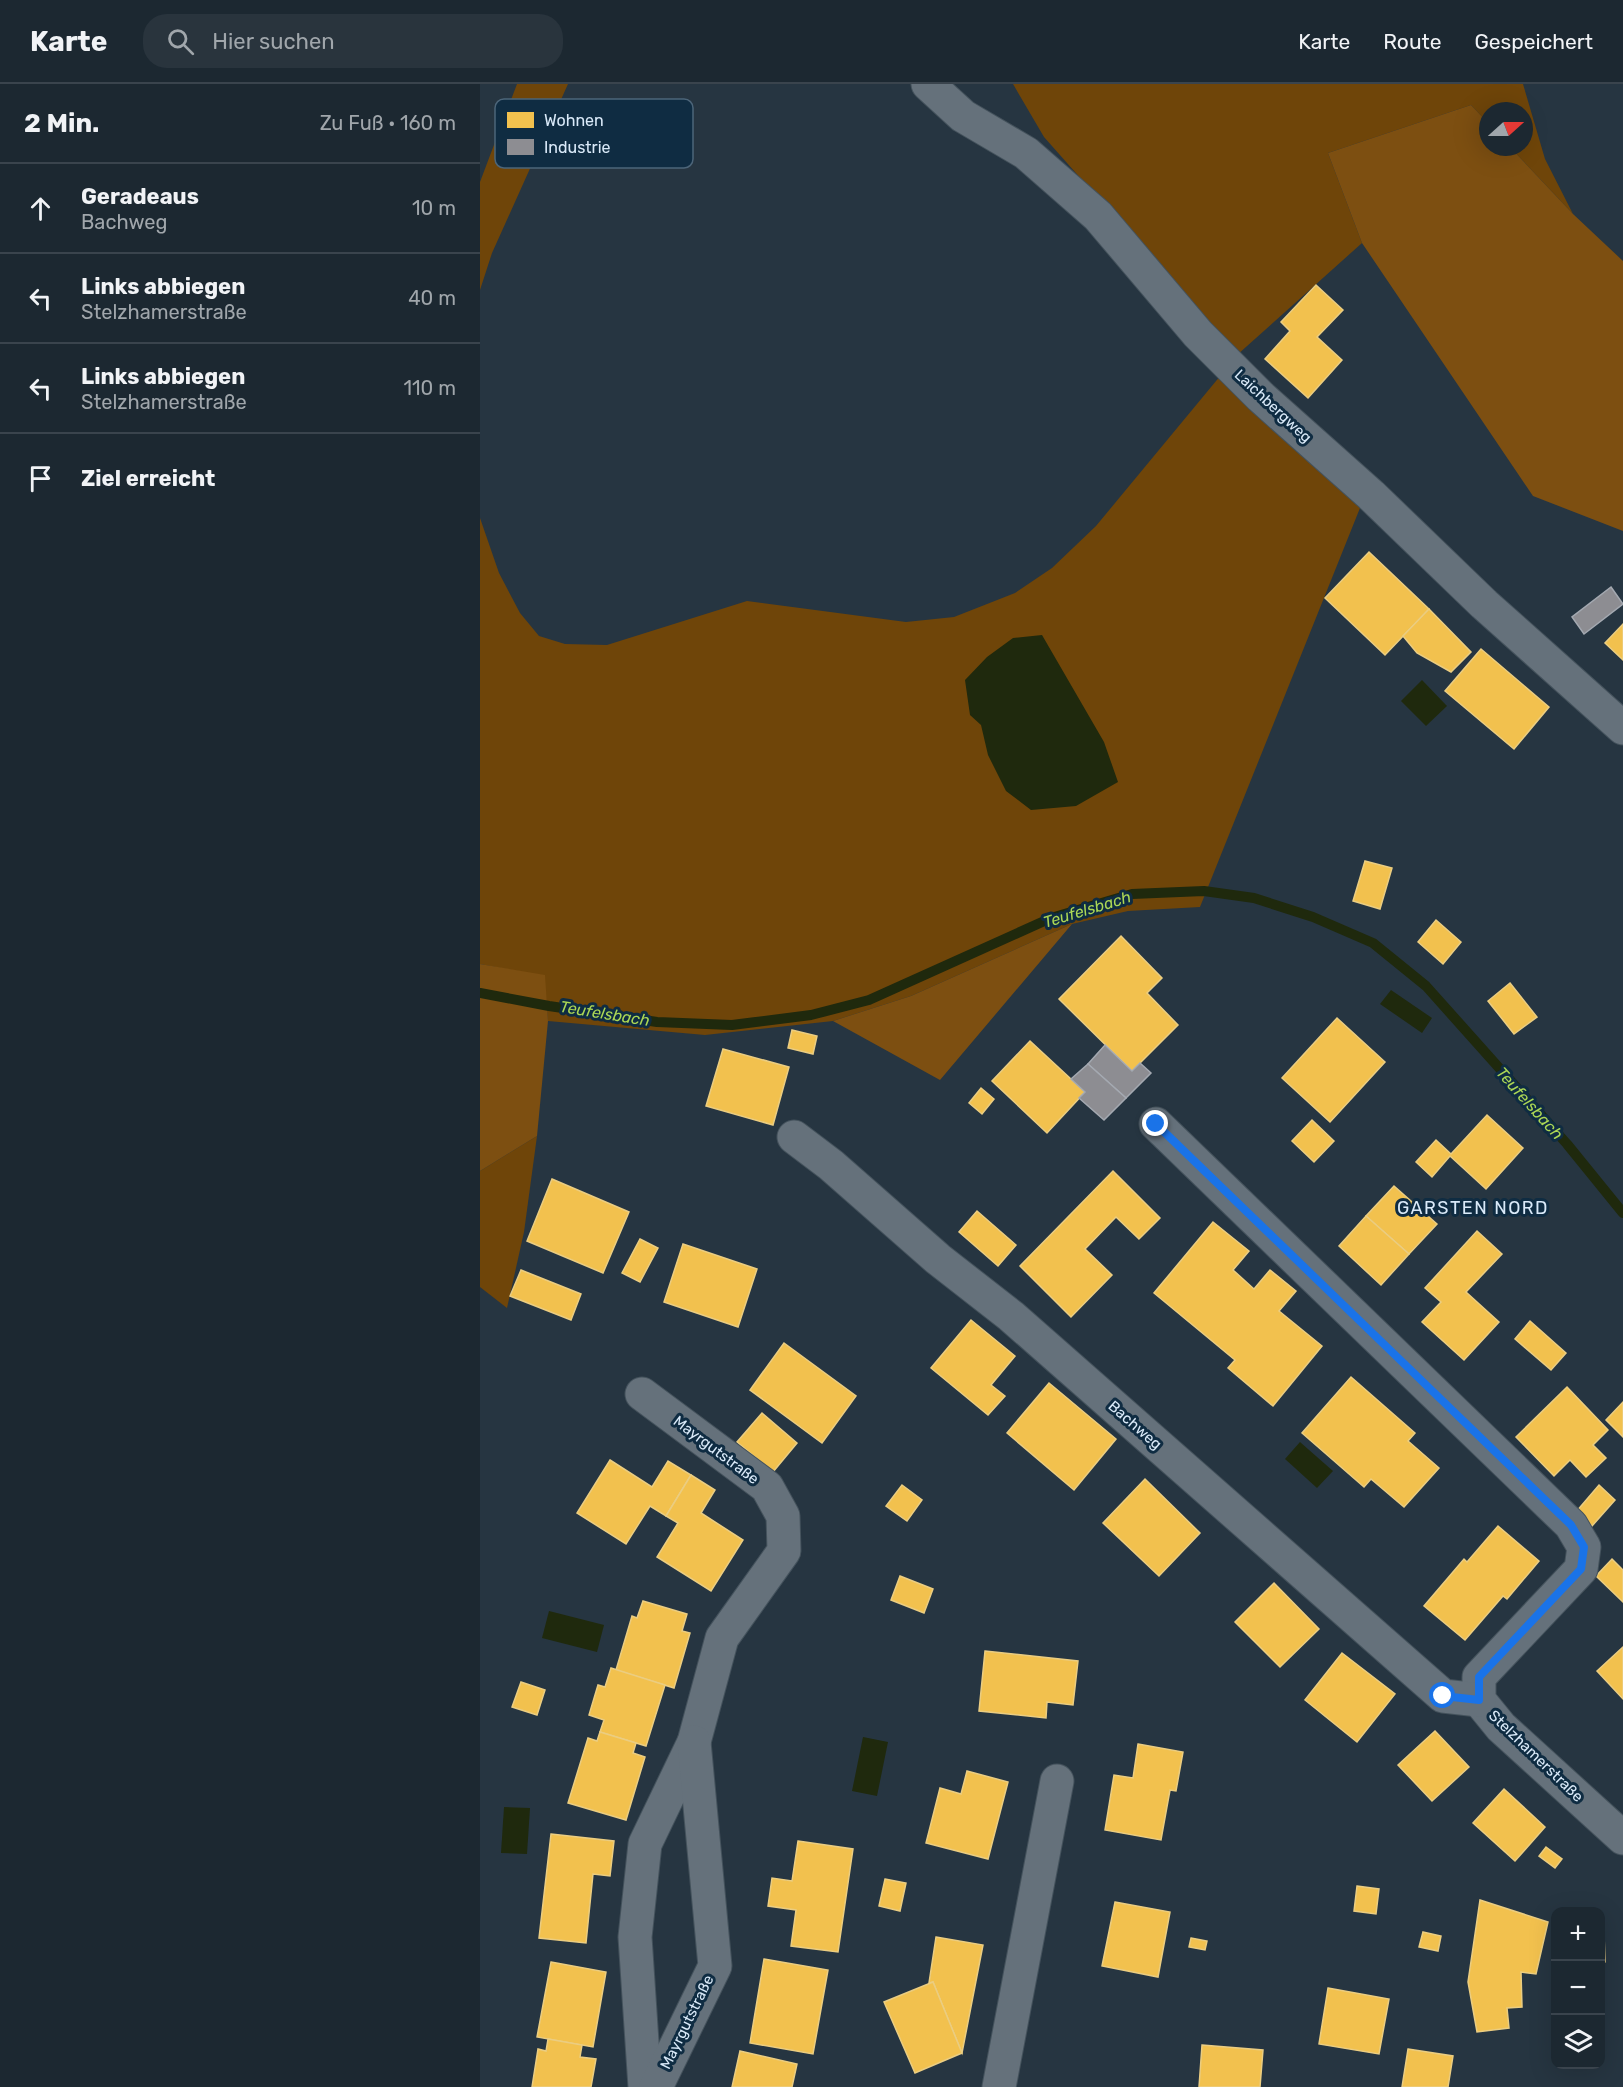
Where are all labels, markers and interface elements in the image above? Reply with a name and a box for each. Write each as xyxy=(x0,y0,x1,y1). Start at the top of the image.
search box xyxy=(143,14,563,68)
text: Karte xyxy=(30,25,107,58)
icon: search xyxy=(164,25,197,58)
text: Hier suchen xyxy=(212,28,335,55)
text: Karte xyxy=(1298,29,1350,54)
text: Route xyxy=(1383,29,1442,54)
text: Gespeichert xyxy=(1475,29,1593,54)
legend xyxy=(495,99,693,168)
north arrow xyxy=(1479,102,1533,156)
text: 2 Min. xyxy=(24,108,100,139)
text: Zu Fuß · 160 m xyxy=(320,111,456,135)
text: Wohnen xyxy=(544,111,604,130)
text: Industrie xyxy=(544,138,611,157)
text: Geradeaus xyxy=(81,183,199,210)
icon: ahead xyxy=(24,192,57,225)
text: 10 m xyxy=(412,196,456,220)
text: Bachweg xyxy=(81,210,167,234)
text: Links abbiegen xyxy=(81,273,245,300)
icon: left xyxy=(24,282,57,315)
text: 40 m xyxy=(408,286,456,310)
text: Stelzhamerstraße xyxy=(81,300,247,324)
text: Links abbiegen xyxy=(81,363,245,390)
street label: Laichbergweg xyxy=(1231,366,1315,446)
icon: left xyxy=(24,372,57,405)
text: 110 m xyxy=(404,376,456,400)
text: Stelzhamerstraße xyxy=(81,390,247,414)
icon: arrive xyxy=(24,462,57,495)
text: Ziel erreicht xyxy=(81,465,215,492)
water label: Teufelsbach xyxy=(1041,887,1133,932)
water label: Teufelsbach xyxy=(559,997,651,1030)
water label: Teufelsbach xyxy=(1492,1063,1567,1143)
route end xyxy=(1142,1110,1168,1136)
district label: GARSTEN NORD xyxy=(1397,1197,1549,1219)
street label: Bachweg xyxy=(1105,1397,1165,1453)
street label: Mayrgutstraße xyxy=(670,1412,762,1488)
route start xyxy=(1429,1682,1455,1708)
street label: Stelzhamerstraße xyxy=(1485,1706,1587,1806)
map controls xyxy=(1551,1907,1605,2069)
button: + xyxy=(1551,1907,1605,1961)
button: − xyxy=(1551,1961,1605,2015)
street label: Mayrgutstraße xyxy=(656,1972,718,2072)
button: layers xyxy=(1551,2015,1605,2069)

